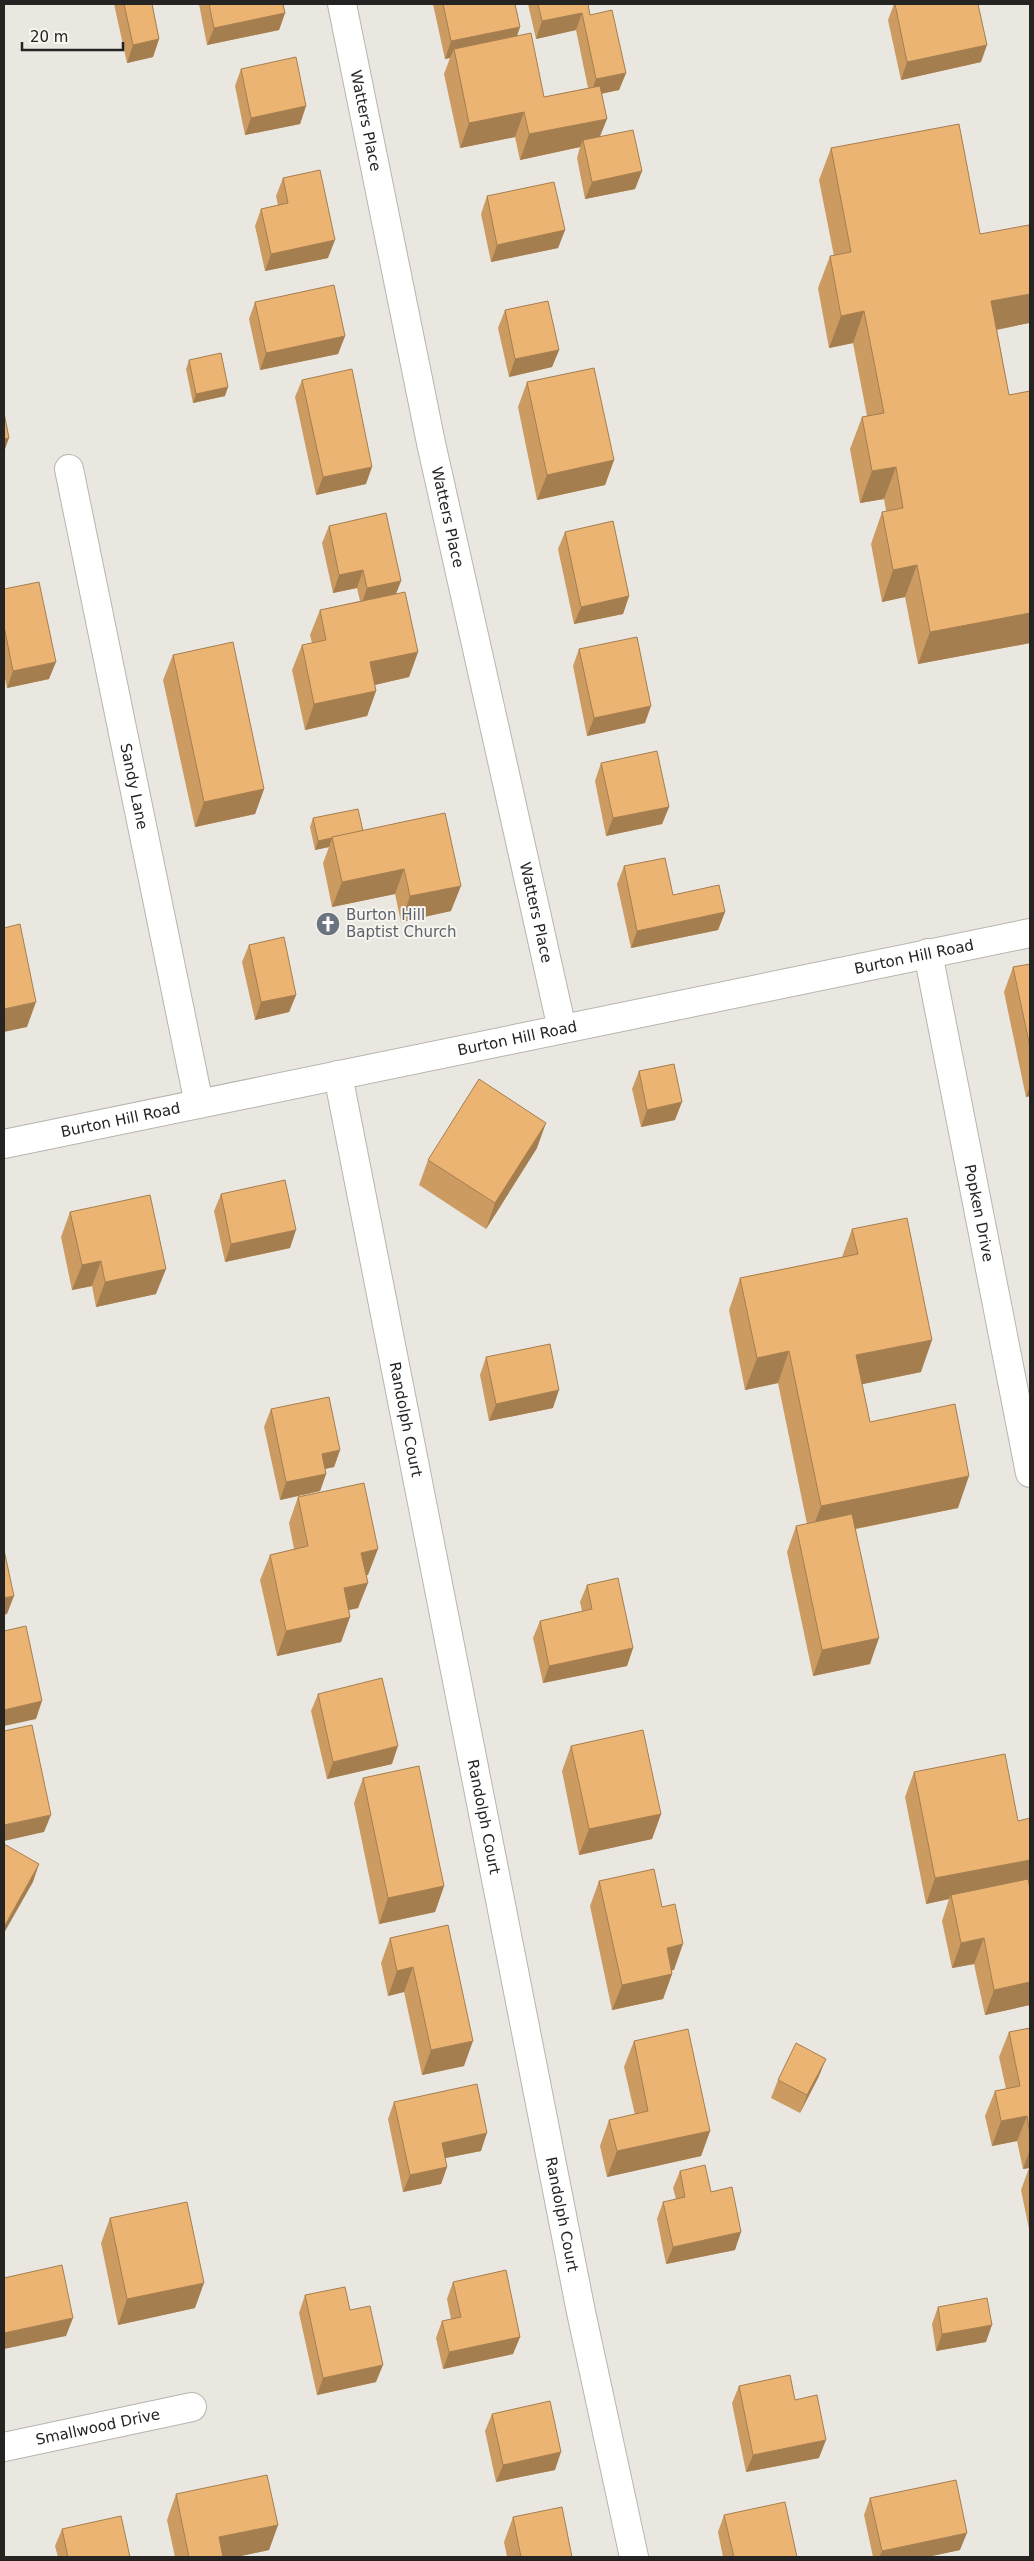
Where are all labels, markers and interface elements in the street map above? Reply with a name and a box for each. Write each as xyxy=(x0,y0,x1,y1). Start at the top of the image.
scale bar xyxy=(22,20,124,52)
text: 20 m xyxy=(30,28,68,46)
street label: Watters Place xyxy=(347,68,385,173)
street label: Watters Place xyxy=(428,465,468,569)
street label: Sandy Lane xyxy=(116,742,152,831)
street label: Watters Place xyxy=(516,860,556,965)
place label: Burton Hill Baptist Church xyxy=(346,906,457,941)
church icon: Burton Hill Baptist Church xyxy=(315,911,341,937)
street label: Burton Hill Road xyxy=(853,936,975,978)
street label: Burton Hill Road xyxy=(456,1017,579,1060)
street label: Burton Hill Road xyxy=(59,1099,182,1141)
street label: Popken Drive xyxy=(961,1163,997,1263)
street label: Randolph Court xyxy=(386,1360,426,1479)
street label: Randolph Court xyxy=(464,1758,504,1876)
street label: Randolph Court xyxy=(542,2155,582,2273)
street label: Smallwood Drive xyxy=(34,2405,162,2449)

